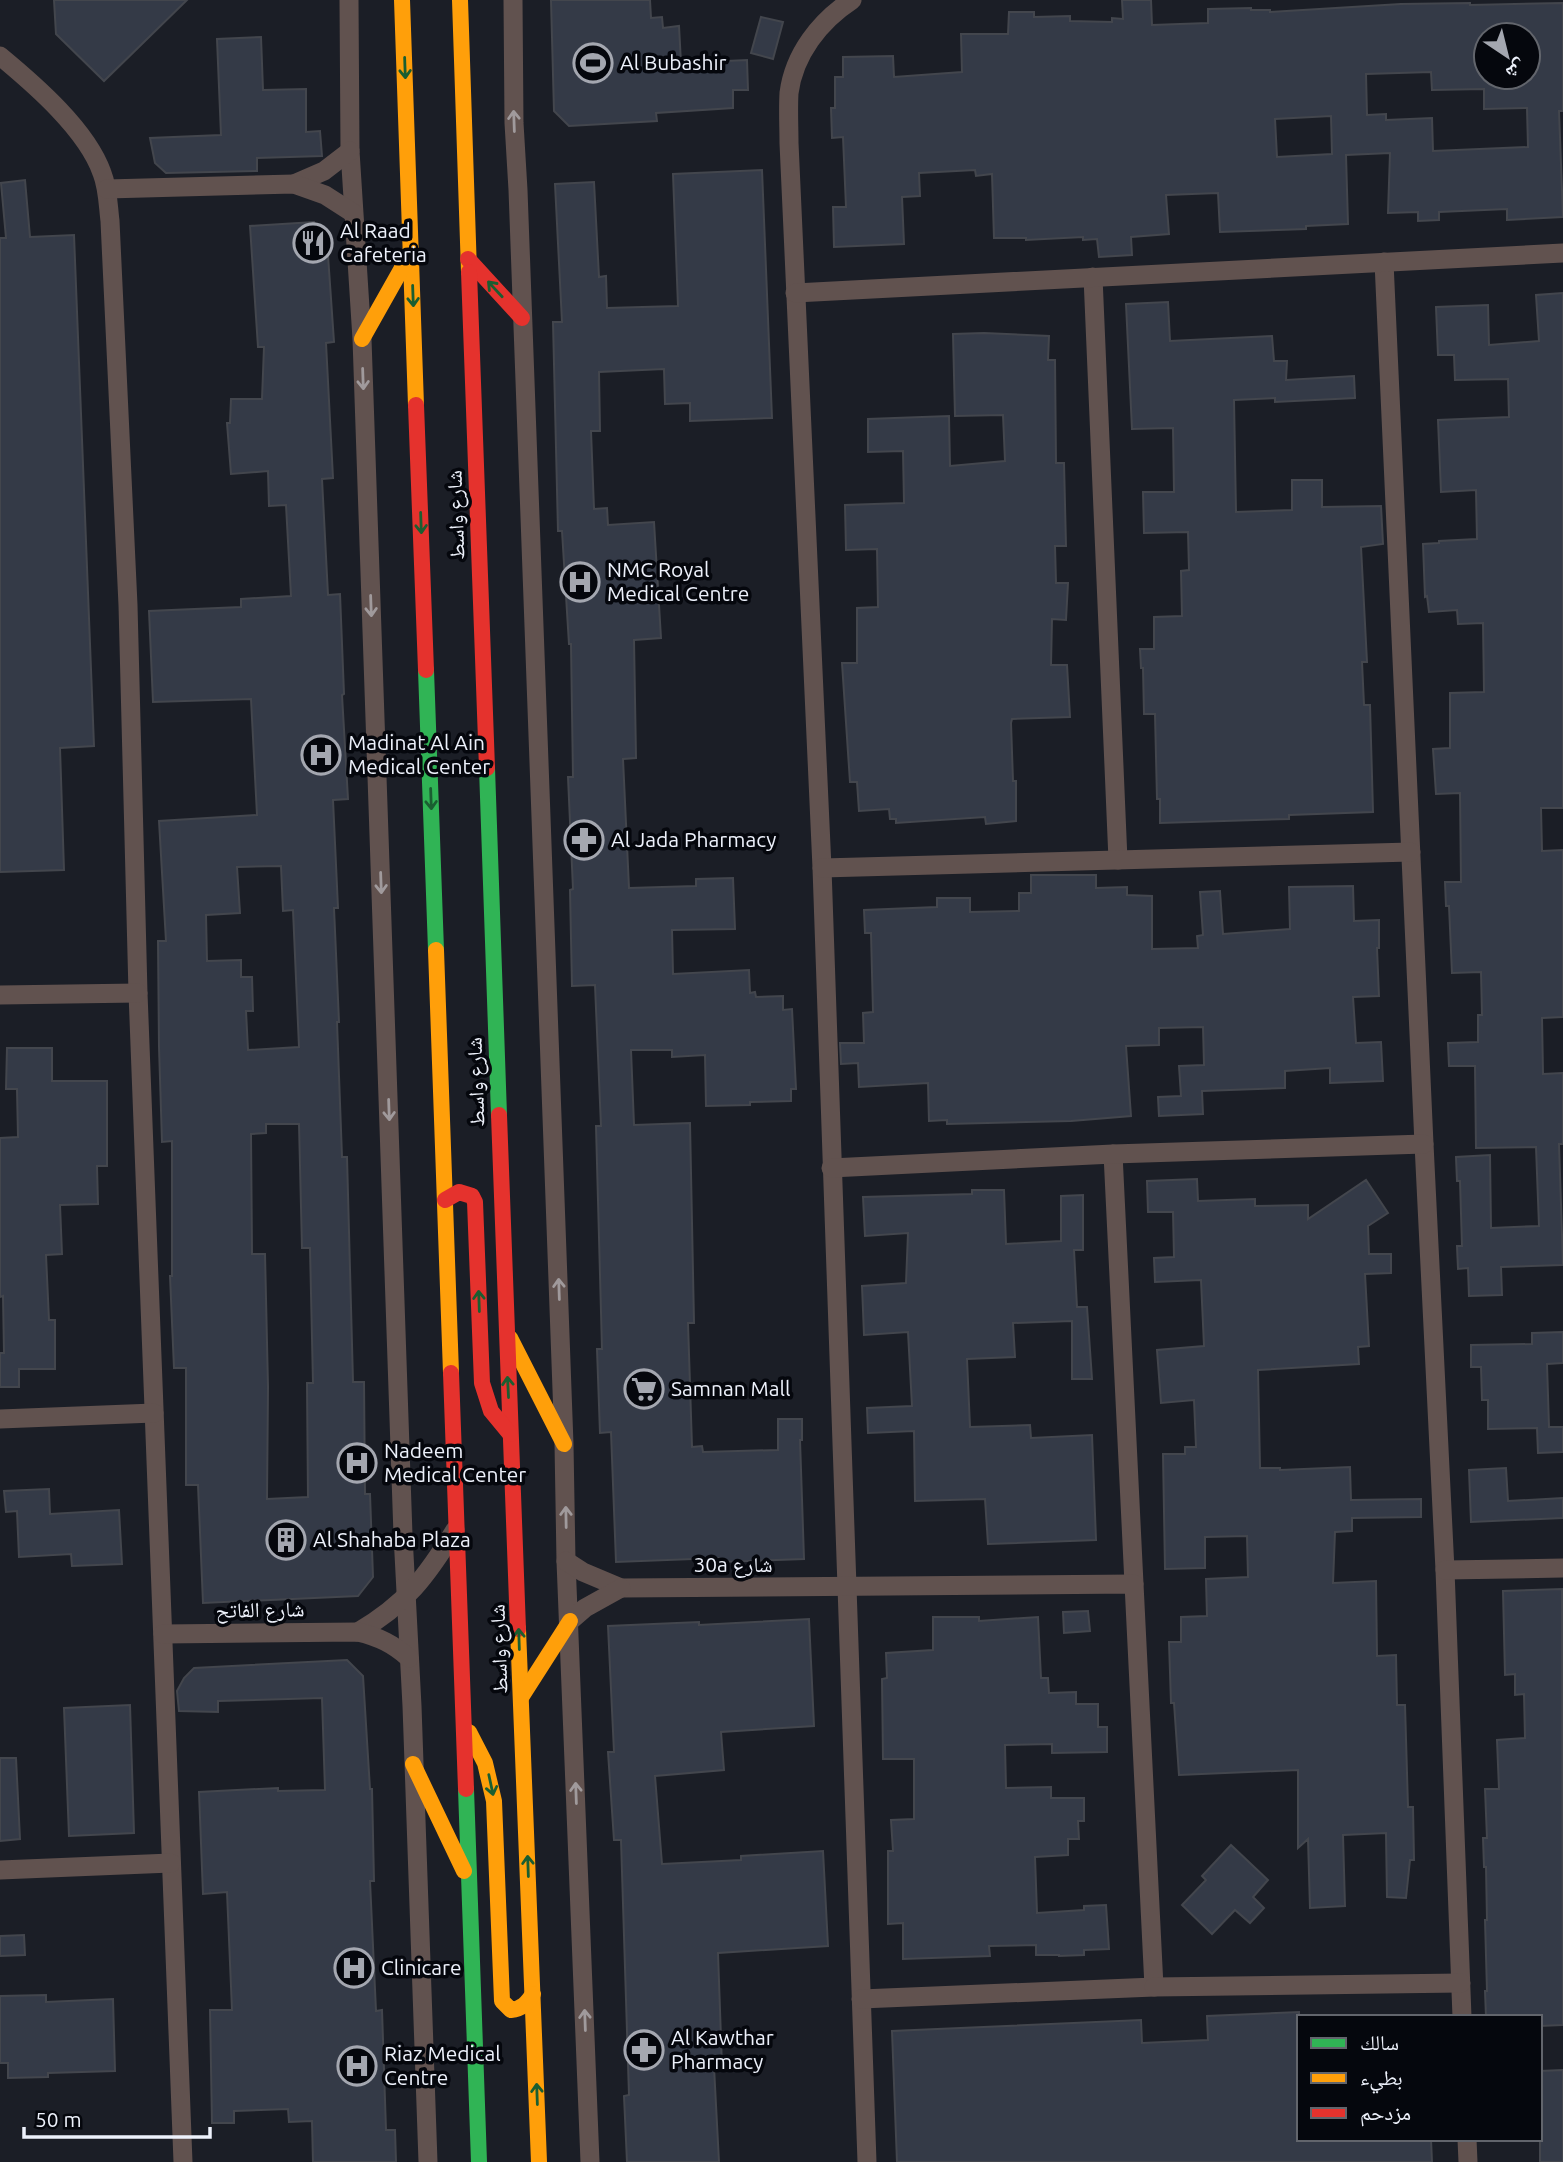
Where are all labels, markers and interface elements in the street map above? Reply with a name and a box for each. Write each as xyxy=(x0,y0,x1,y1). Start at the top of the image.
north arrow xyxy=(1472,21,1542,91)
sports icon: Al Bubashir xyxy=(572,42,614,84)
place label: Al Bubashir xyxy=(620,50,727,74)
text: ش xyxy=(1502,54,1531,85)
one-way arrow xyxy=(398,56,411,79)
one-way arrow xyxy=(508,110,521,133)
place label: Al Raad Cafeteria xyxy=(340,218,427,266)
restaurant icon: Al Raad Cafeteria xyxy=(292,222,334,264)
one-way arrow xyxy=(487,281,504,298)
one-way arrow xyxy=(406,284,419,307)
one-way arrow xyxy=(357,367,370,390)
street label: شارع واسط xyxy=(441,470,471,560)
one-way arrow xyxy=(414,511,427,534)
place label: NMC Royal Medical Centre xyxy=(607,557,749,605)
hospital icon: NMC Royal Medical Centre xyxy=(559,561,601,603)
one-way arrow xyxy=(365,595,378,618)
place label: Madinat Al Ain Medical Center xyxy=(348,730,490,778)
hospital icon: Madinat Al Ain Medical Center xyxy=(300,734,342,776)
one-way arrow xyxy=(424,787,437,810)
pharmacy icon: Al Jada Pharmacy xyxy=(563,819,605,861)
place label: Al Jada Pharmacy xyxy=(611,827,776,851)
one-way arrow xyxy=(374,871,387,894)
street label: شارع واسط xyxy=(461,1037,491,1127)
one-way arrow xyxy=(382,1098,395,1121)
one-way arrow xyxy=(552,1278,565,1301)
one-way arrow xyxy=(473,1290,486,1313)
supermarket icon: Samnan Mall xyxy=(623,1368,665,1410)
one-way arrow xyxy=(502,1376,515,1399)
place label: Samnan Mall xyxy=(671,1376,791,1400)
place label: Nadeem Medical Center xyxy=(384,1438,526,1486)
hospital icon: Nadeem Medical Center xyxy=(336,1442,378,1484)
one-way arrow xyxy=(559,1505,572,1528)
building icon: Al Shahaba Plaza xyxy=(265,1519,307,1561)
place label: Al Shahaba Plaza xyxy=(313,1527,471,1551)
street label: 30a شارع xyxy=(693,1552,773,1578)
street label: شارع الفاتح xyxy=(215,1596,305,1624)
street label: شارع واسط xyxy=(484,1604,514,1694)
one-way arrow xyxy=(513,1628,526,1651)
one-way arrow xyxy=(484,1773,498,1796)
one-way arrow xyxy=(570,1782,583,1805)
one-way arrow xyxy=(522,1855,535,1878)
hospital icon: Clinicare xyxy=(333,1947,375,1989)
place label: Clinicare xyxy=(381,1955,462,1979)
one-way arrow xyxy=(578,2009,591,2032)
legend xyxy=(1297,2015,1542,2141)
place label: Al Kawthar Pharmacy xyxy=(671,2025,774,2073)
pharmacy icon: Al Kawthar Pharmacy xyxy=(623,2029,665,2071)
text: سالك xyxy=(1360,2030,1399,2054)
place label: Riaz Medical Centre xyxy=(384,2041,501,2089)
hospital icon: Riaz Medical Centre xyxy=(336,2045,378,2087)
text: بطيء xyxy=(1360,2065,1403,2094)
one-way arrow xyxy=(530,2083,543,2106)
scale bar xyxy=(24,2096,210,2140)
text: مزدحم xyxy=(1360,2100,1411,2127)
text: 50 m xyxy=(35,2107,82,2131)

